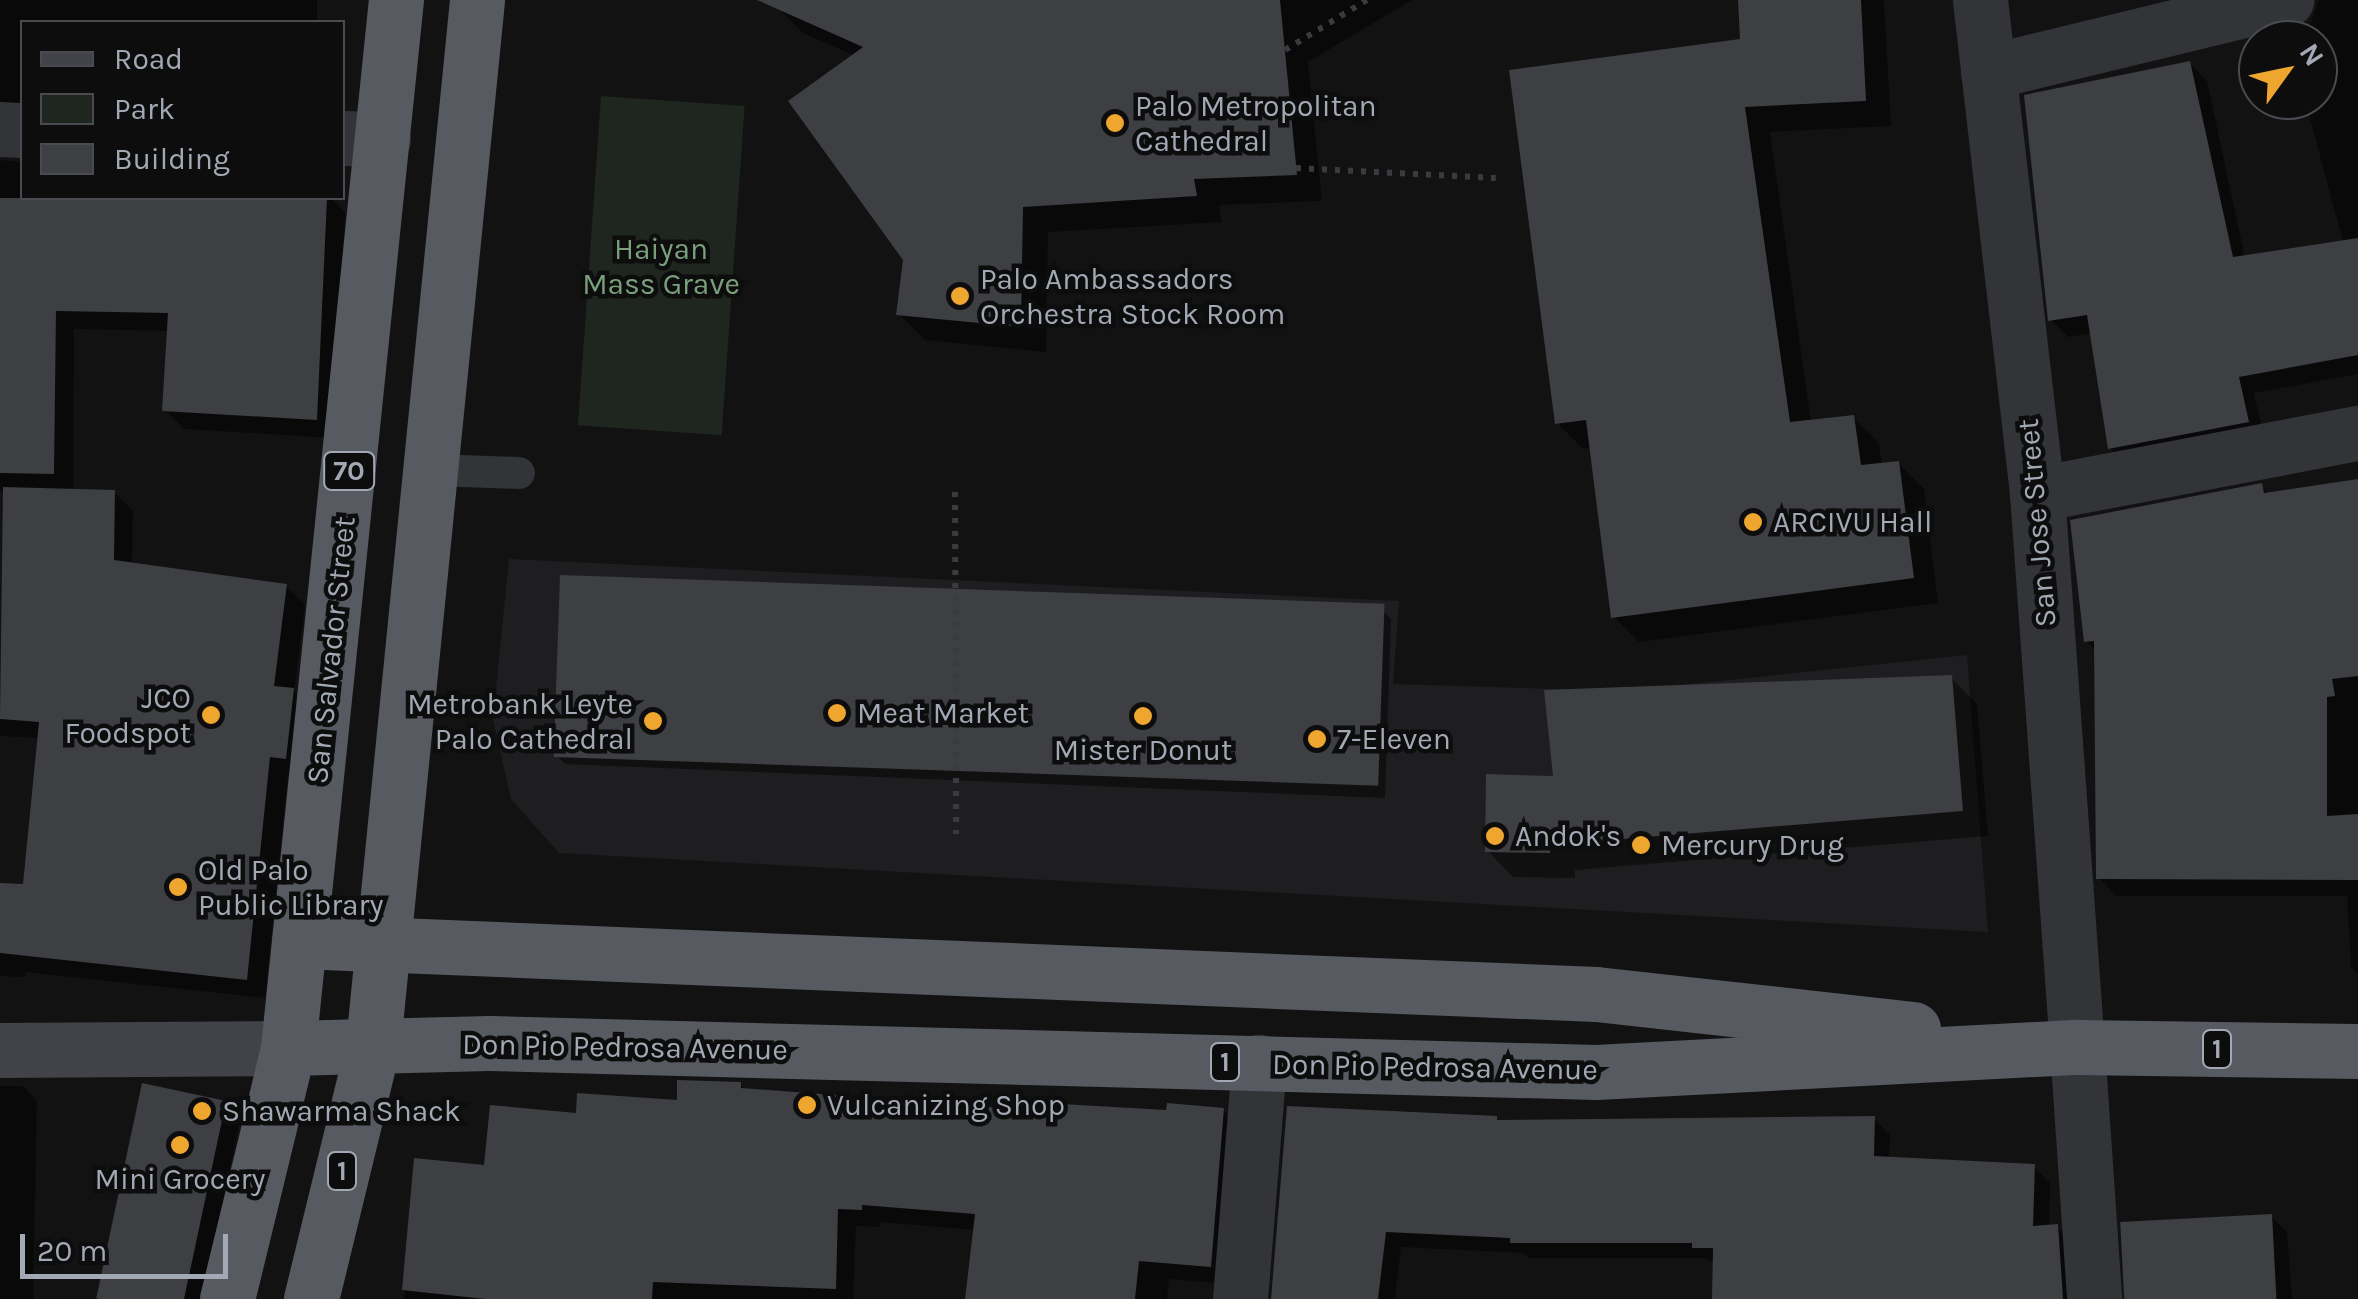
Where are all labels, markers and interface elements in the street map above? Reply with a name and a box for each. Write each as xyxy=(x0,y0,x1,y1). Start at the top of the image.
legend xyxy=(20,20,345,200)
north arrow xyxy=(2238,20,2338,120)
text: N xyxy=(2293,37,2331,72)
text: Road xyxy=(114,41,183,77)
place label: Palo Metropolitan Cathedral xyxy=(1135,88,1377,158)
text: Park xyxy=(114,91,175,127)
marker: Palo Metropolitan Cathedral xyxy=(1104,112,1126,134)
text: Building xyxy=(114,141,230,177)
park label: Haiyan Mass Grave xyxy=(582,231,740,302)
place label: Palo Ambassadors Orchestra Stock Room xyxy=(980,261,1285,332)
marker: Palo Ambassadors Orchestra Stock Room xyxy=(949,285,971,307)
street label: San Jose Street xyxy=(2010,417,2064,629)
road number: 70 xyxy=(322,448,376,494)
place label: ARCIVU Hall xyxy=(1773,504,1932,540)
marker: ARCIVU Hall xyxy=(1742,511,1764,533)
street label: San Salvador Street xyxy=(299,514,363,786)
place label: JCO Foodspot xyxy=(65,680,191,750)
place label: Metrobank Leyte Palo Cathedral xyxy=(407,686,633,756)
place label: Meat Market xyxy=(857,695,1029,731)
marker: Meat Market xyxy=(826,702,848,724)
marker: JCO Foodspot xyxy=(200,704,222,726)
marker: Mister Donut xyxy=(1132,705,1154,727)
marker: Metrobank Leyte Palo Cathedral xyxy=(642,710,664,732)
place label: 7-Eleven xyxy=(1337,721,1451,757)
marker: 7-Eleven xyxy=(1306,728,1328,750)
place label: Mister Donut xyxy=(1054,732,1232,768)
place label: Andok's xyxy=(1515,818,1621,854)
marker: Andok's xyxy=(1484,825,1506,847)
place label: Mercury Drug xyxy=(1661,827,1844,863)
marker: Mercury Drug xyxy=(1630,834,1652,856)
place label: Old Palo Public Library xyxy=(198,852,383,922)
marker: Old Palo Public Library xyxy=(167,876,189,898)
street label: Don Pio Pedrosa Avenue xyxy=(462,1026,788,1068)
road number: 1 xyxy=(2202,1026,2232,1072)
road number: 1 xyxy=(1210,1039,1240,1085)
street label: Don Pio Pedrosa Avenue xyxy=(1272,1046,1598,1088)
place label: Vulcanizing Shop xyxy=(827,1087,1065,1123)
place label: Shawarma Shack xyxy=(222,1093,461,1129)
marker: Vulcanizing Shop xyxy=(796,1094,818,1116)
marker: Shawarma Shack xyxy=(191,1100,213,1122)
marker: Mini Grocery xyxy=(169,1134,191,1156)
road number: 1 xyxy=(327,1148,357,1194)
place label: Mini Grocery xyxy=(95,1161,265,1197)
scale bar xyxy=(25,1214,232,1276)
text: 20 m xyxy=(37,1233,107,1269)

